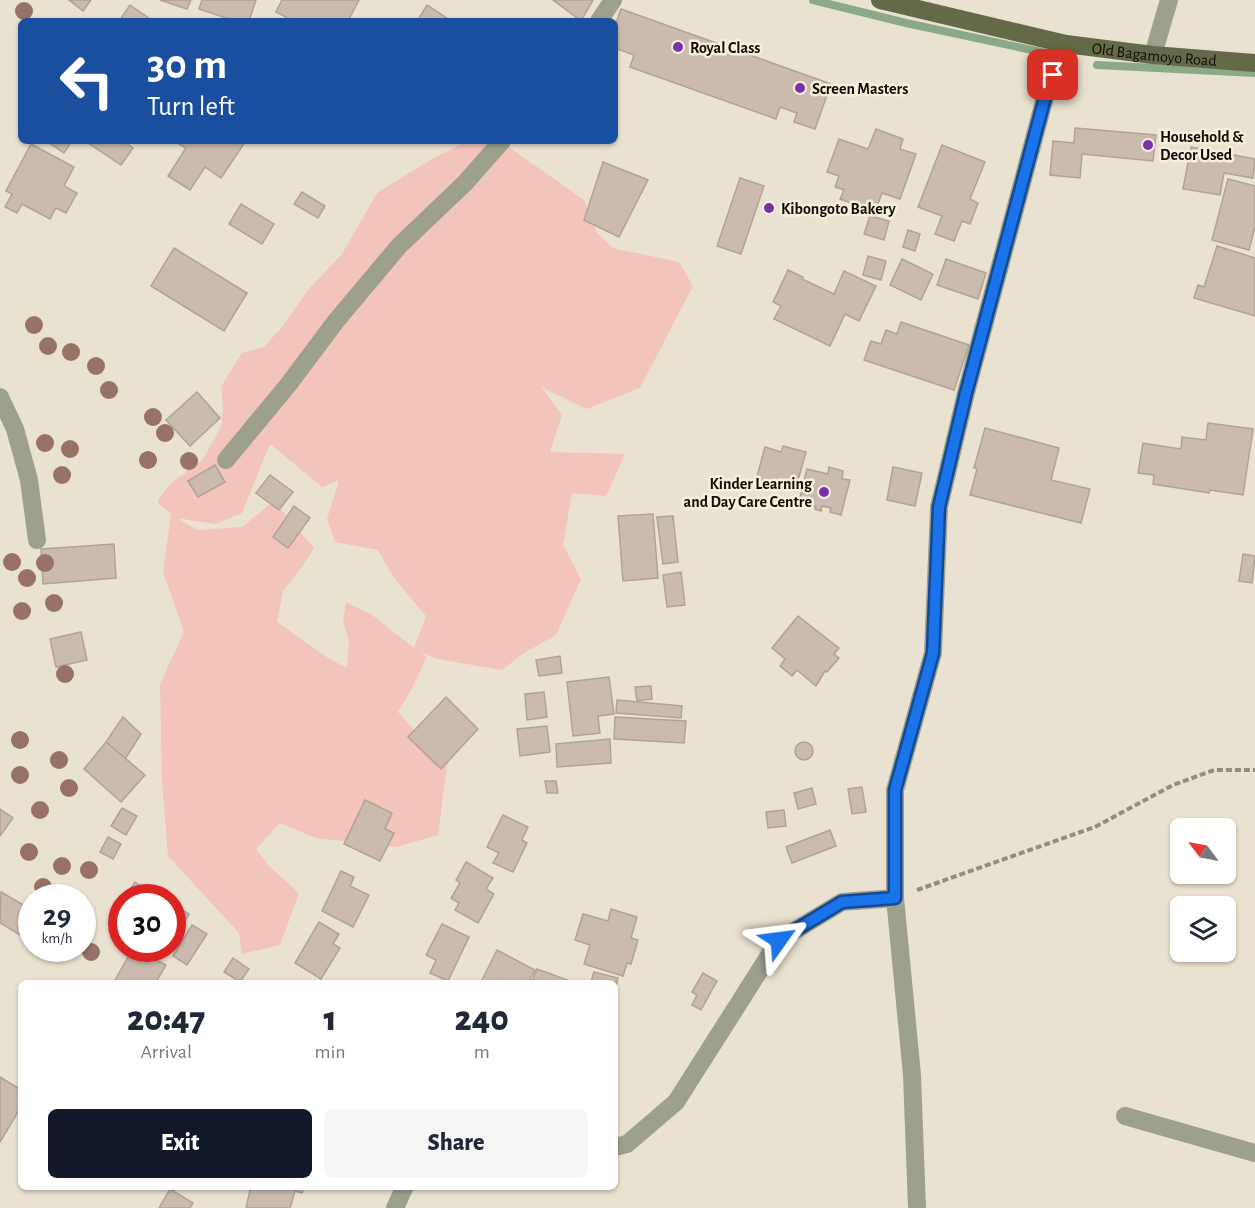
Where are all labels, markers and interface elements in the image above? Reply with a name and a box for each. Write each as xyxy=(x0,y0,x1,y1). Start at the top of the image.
marker: Royal Class xyxy=(671,40,685,54)
place label: Royal Class xyxy=(690,40,760,57)
street label: Old Bagamoyo Road xyxy=(1091,40,1217,69)
icon: left xyxy=(48,42,126,120)
text: 30 m xyxy=(147,44,227,86)
pin xyxy=(1027,49,1078,100)
icon: arrive xyxy=(1036,58,1069,91)
marker: Screen Masters xyxy=(793,81,807,95)
place label: Screen Masters xyxy=(812,81,908,97)
text: Turn left xyxy=(147,93,235,120)
place label: Household & Decor Used xyxy=(1160,129,1244,163)
marker: Household & Decor Used xyxy=(1141,138,1155,152)
marker: Kibongoto Bakery xyxy=(762,201,776,215)
place label: Kibongoto Bakery xyxy=(781,201,896,218)
place label: Kinder Learning and Day Care Centre xyxy=(684,476,813,511)
marker: Kinder Learning and Day Care Centre xyxy=(817,485,831,499)
north arrow xyxy=(1170,818,1236,884)
map controls xyxy=(1170,818,1236,962)
speed limit sign: 30 xyxy=(108,884,186,962)
button: layers xyxy=(1170,896,1236,962)
text: 29 xyxy=(43,901,71,931)
position arrow xyxy=(747,908,811,972)
text: km/h xyxy=(42,931,72,946)
text: 20:47 xyxy=(127,1001,205,1037)
text: 1 xyxy=(323,1001,337,1037)
text: 240 xyxy=(455,1001,509,1037)
text: Arrival xyxy=(141,1042,192,1062)
text: min xyxy=(314,1042,346,1062)
text: m xyxy=(474,1042,490,1062)
button: Exit xyxy=(48,1109,312,1178)
button: Share xyxy=(324,1109,588,1178)

